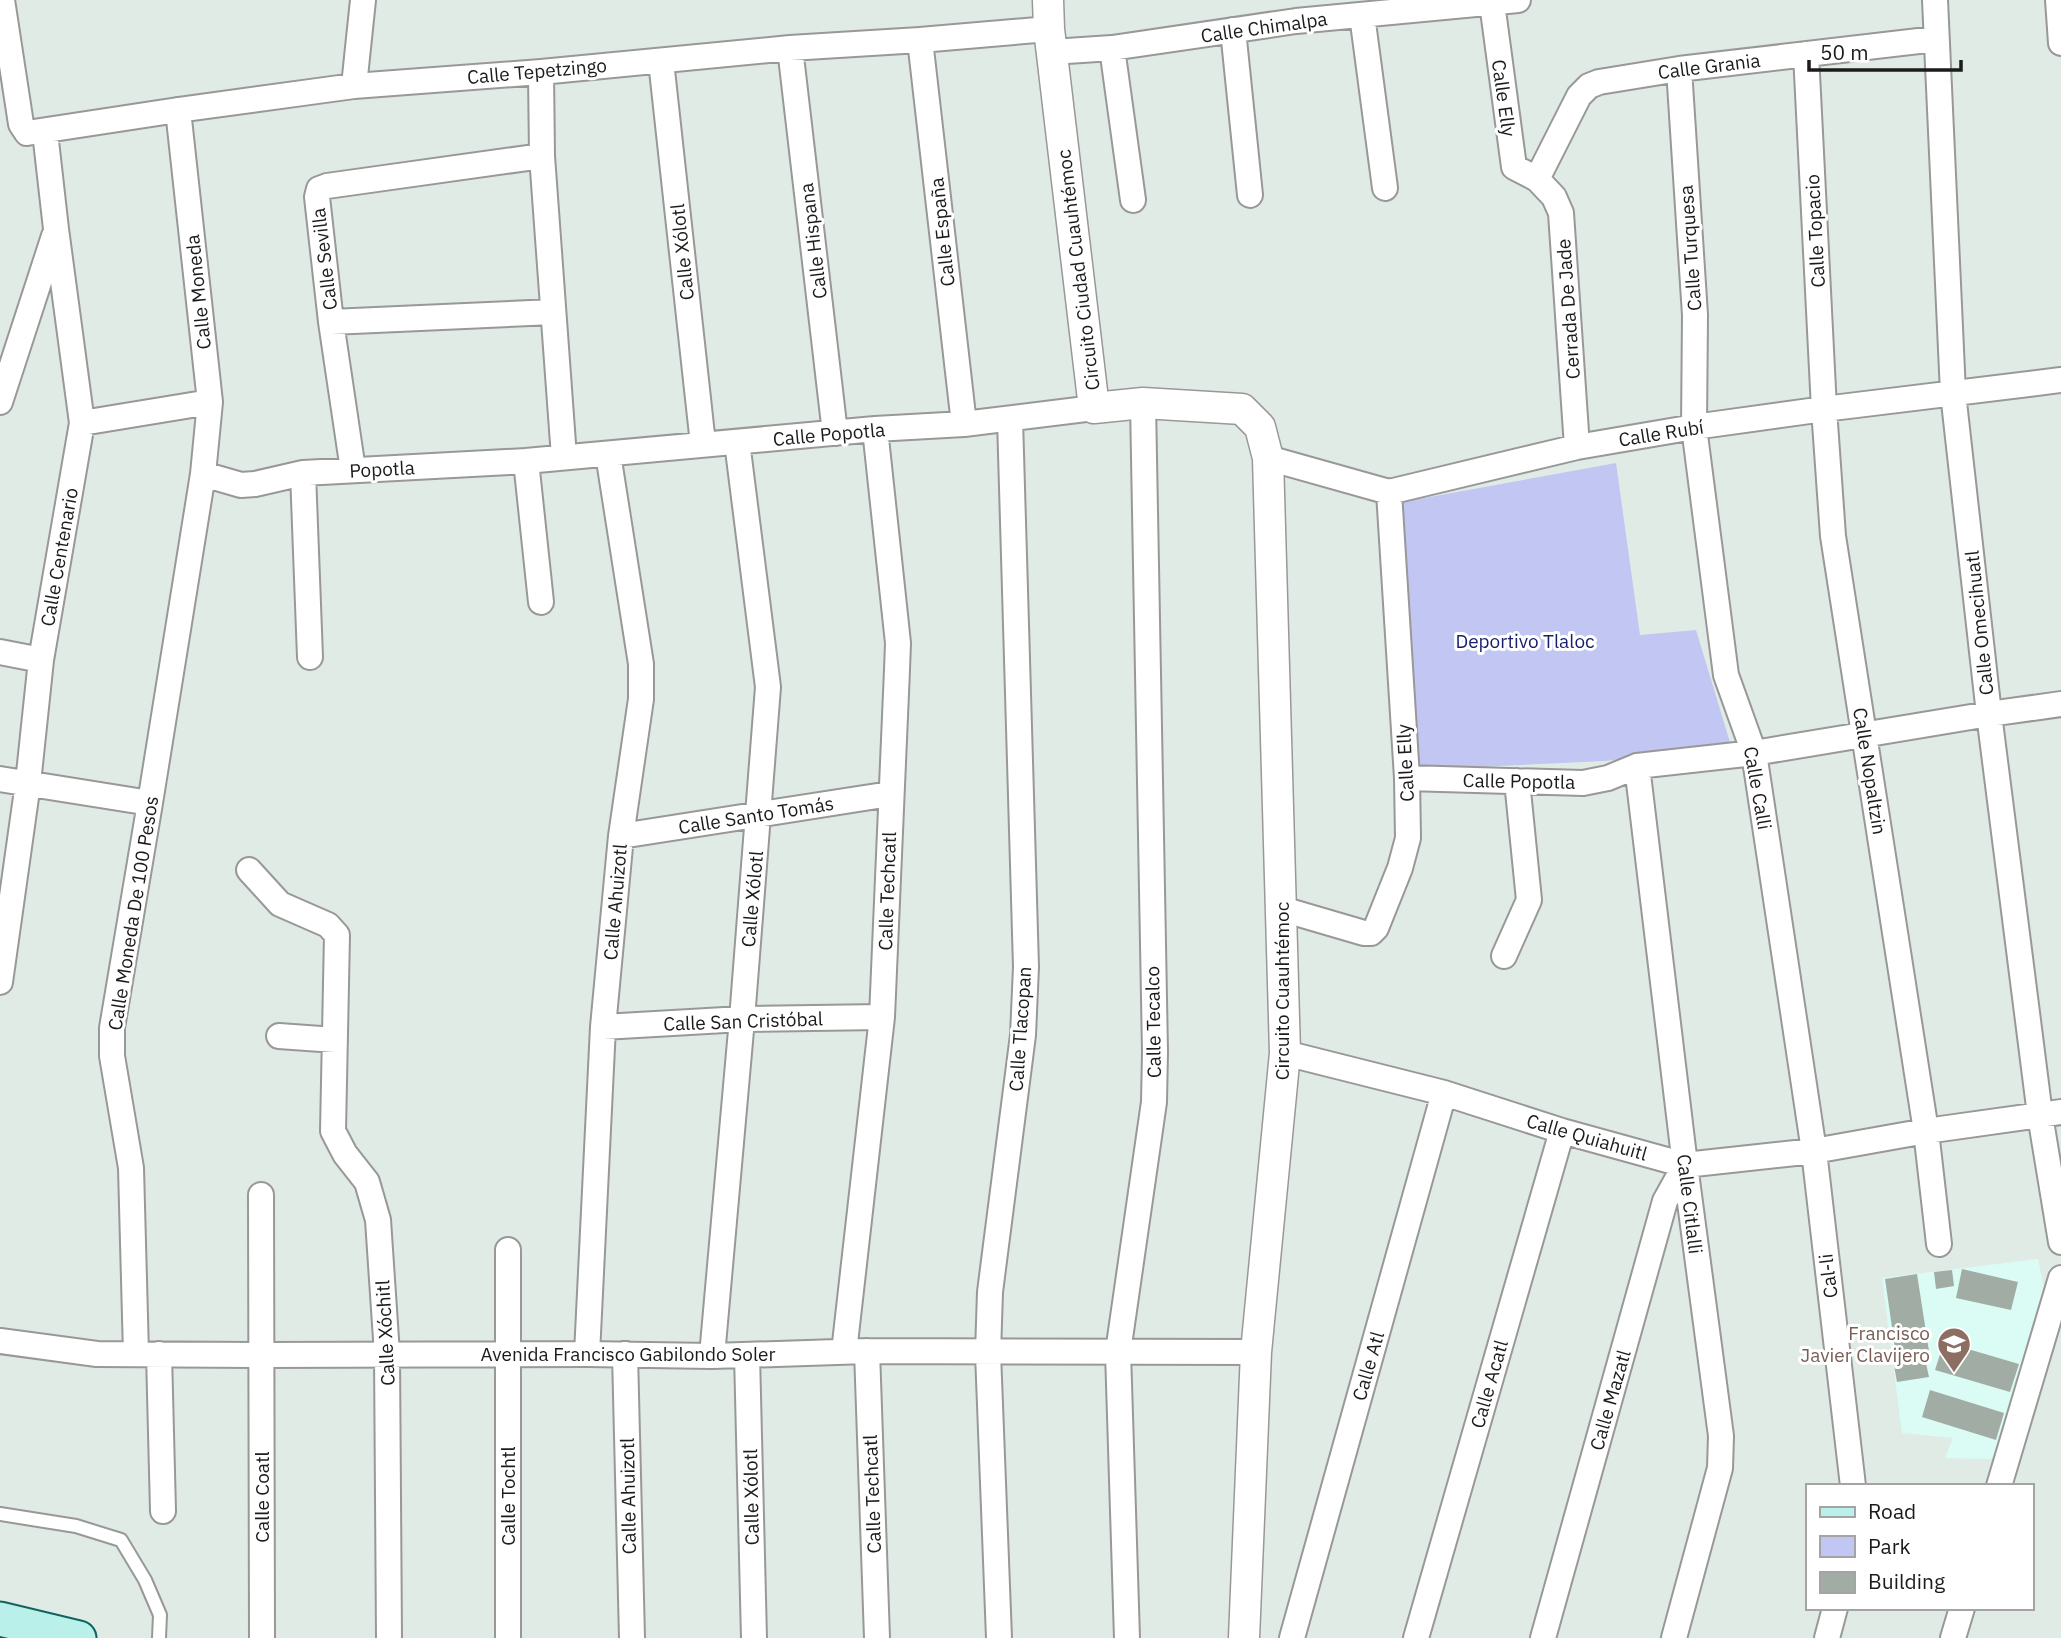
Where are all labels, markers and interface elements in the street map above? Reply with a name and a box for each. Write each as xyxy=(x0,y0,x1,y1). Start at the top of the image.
street label: Calle Chimalpa xyxy=(1199,6,1329,48)
scale bar xyxy=(1809,28,1961,72)
text: 50 m xyxy=(1820,38,1869,66)
street label: Calle Grania xyxy=(1656,48,1762,84)
street label: Calle Tepetzingo xyxy=(466,53,608,89)
street label: Calle Elly xyxy=(1487,58,1521,139)
street label: Circuito Ciudad Cuauhtémoc xyxy=(1051,148,1105,392)
street label: Calle Topacio xyxy=(1800,174,1830,288)
street label: Calle España xyxy=(924,176,960,288)
street label: Calle Hispana xyxy=(794,182,832,300)
street label: Calle Turquesa xyxy=(1674,184,1706,312)
street label: Calle Xólotl xyxy=(665,203,699,301)
street label: Calle Sevilla xyxy=(306,206,342,312)
street label: Calle Moneda xyxy=(180,233,216,351)
street label: Cerrada De Jade xyxy=(1551,238,1585,380)
street label: Calle Rubí xyxy=(1617,414,1706,452)
street label: Calle Popotla xyxy=(772,417,886,451)
street label: Popotla xyxy=(349,455,415,483)
street label: Calle Centenario xyxy=(35,486,83,628)
street label: Calle Omecihuatl xyxy=(1959,549,1999,697)
park label: Deportivo Tlaloc xyxy=(1455,629,1595,653)
street label: Calle Nopaltzin xyxy=(1848,706,1892,836)
street label: Calle Elly xyxy=(1391,723,1419,802)
street label: Calle Calli xyxy=(1739,745,1777,831)
street label: Calle Popotla xyxy=(1463,768,1575,794)
street label: Calle Santo Tomás xyxy=(677,791,835,839)
street label: Calle Moneda De 100 Pesos xyxy=(103,794,163,1032)
street label: Calle Techcatl xyxy=(873,831,901,951)
street label: Calle Ahuizotl xyxy=(598,843,632,961)
street label: Calle Xólotl xyxy=(736,850,768,948)
street label: Circuito Cuauhtémoc xyxy=(1270,901,1294,1080)
street label: Calle Tlacopan xyxy=(1004,966,1036,1092)
street label: Calle Tecalco xyxy=(1140,966,1166,1078)
street label: Calle San Cristóbal xyxy=(663,1006,823,1036)
street label: Calle Quiahuitl xyxy=(1524,1108,1650,1166)
street label: Calle Citlalli xyxy=(1672,1153,1708,1255)
street label: Cal-li xyxy=(1813,1252,1843,1300)
street label: Calle Xóchitl xyxy=(370,1279,400,1387)
place label: Francisco Javier Clavijero xyxy=(1801,1321,1930,1367)
school or university icon: Francisco Javier Clavijero xyxy=(1935,1325,1973,1374)
street label: Calle Atl xyxy=(1347,1329,1389,1403)
street label: Calle Acatl xyxy=(1465,1337,1513,1431)
street label: Avenida Francisco Gabilondo Soler xyxy=(481,1342,775,1366)
street label: Calle Mazatl xyxy=(1584,1347,1636,1453)
street label: Calle Techcatl xyxy=(858,1434,886,1554)
street label: Calle Ahuizotl xyxy=(615,1437,641,1555)
street label: Calle Tochtl xyxy=(496,1446,520,1546)
street label: Calle Xólotl xyxy=(738,1448,764,1546)
street label: Calle Coatl xyxy=(250,1451,274,1543)
legend xyxy=(1806,1484,2033,1610)
text: Road xyxy=(1868,1497,1916,1525)
text: Park xyxy=(1868,1532,1911,1560)
text: Building xyxy=(1868,1567,1945,1595)

